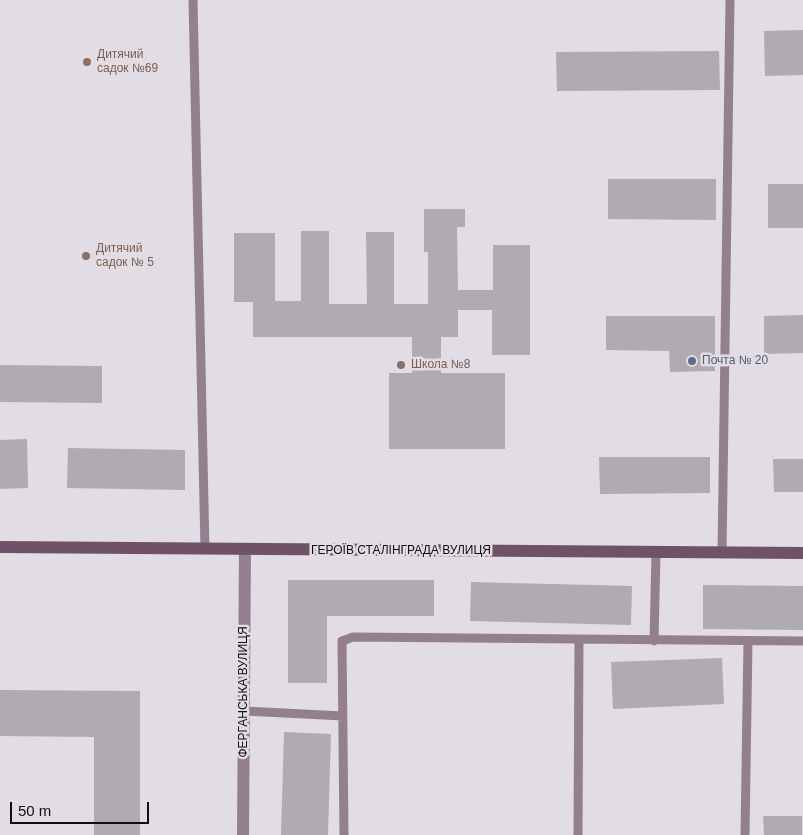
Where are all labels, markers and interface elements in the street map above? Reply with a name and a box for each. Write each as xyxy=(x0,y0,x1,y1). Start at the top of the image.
place label: Дитячий садок №69 xyxy=(97,48,158,76)
marker: Дитячий садок №69 xyxy=(81,56,93,68)
place label: Дитячий садок № 5 xyxy=(96,242,154,270)
marker: Дитячий садок № 5 xyxy=(80,250,92,262)
place label: Почта № 20 xyxy=(702,354,768,368)
marker: Почта № 20 xyxy=(686,355,698,367)
place label: Школа №8 xyxy=(411,358,470,372)
marker: Школа №8 xyxy=(395,359,407,371)
street label: ГЕРОЇВ СТАЛІНГРАДА ВУЛИЦЯ xyxy=(311,544,491,558)
street label: ФЕРГАНСЬКА ВУЛИЦЯ xyxy=(237,626,251,758)
scale bar xyxy=(12,792,151,824)
text: 50 m xyxy=(18,802,51,819)

